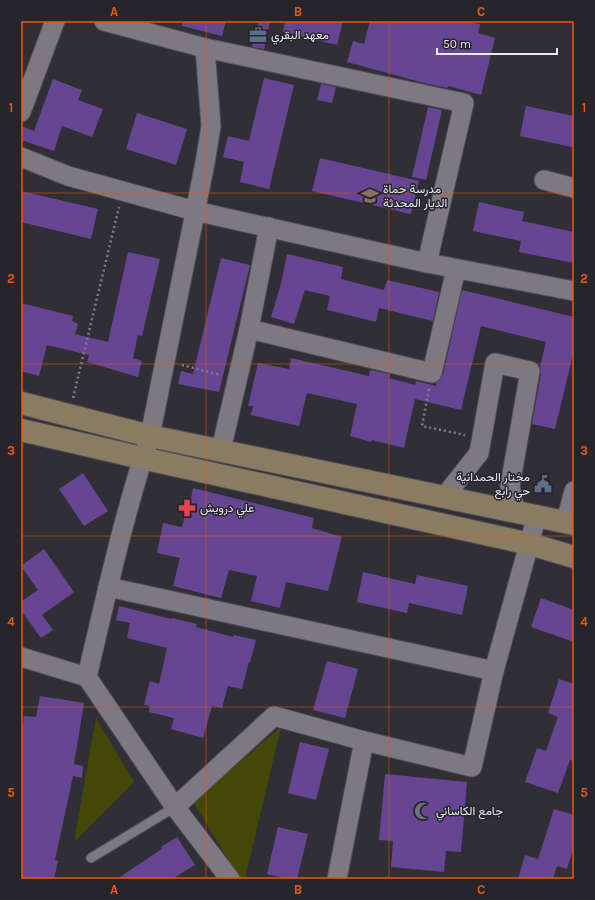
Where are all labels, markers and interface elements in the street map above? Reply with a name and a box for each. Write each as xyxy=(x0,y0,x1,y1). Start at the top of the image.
text: A xyxy=(110,4,118,19)
text: B xyxy=(294,4,302,19)
text: C xyxy=(477,4,485,19)
office icon: معهد البقري xyxy=(248,25,268,45)
place label: معهد البقري xyxy=(271,28,329,45)
scale bar xyxy=(437,30,557,56)
text: 50 m xyxy=(443,37,471,51)
text: 1 xyxy=(9,100,13,115)
text: 1 xyxy=(582,100,586,115)
place label: مدرسة حماة الديار المحدثة xyxy=(383,182,447,211)
school or university icon: مدرسة حماة الديار المحدثة xyxy=(360,186,380,206)
text: 2 xyxy=(7,271,15,286)
text: 2 xyxy=(580,271,588,286)
text: 3 xyxy=(7,443,15,458)
text: 3 xyxy=(580,443,588,458)
place label: مختار الحمدانية حي رابع xyxy=(456,470,530,501)
public building icon: مختار الحمدانية حي رابع xyxy=(533,474,553,494)
pharmacy icon: علي درويش xyxy=(177,498,197,518)
place label: علي درويش xyxy=(200,501,254,518)
text: 4 xyxy=(7,614,15,629)
text: 4 xyxy=(580,614,588,629)
text: 5 xyxy=(7,785,15,800)
text: 5 xyxy=(580,785,588,800)
mosque icon: جامع الكاساني xyxy=(413,801,433,821)
place label: جامع الكاساني xyxy=(436,804,503,821)
text: A xyxy=(110,882,118,897)
text: B xyxy=(294,882,302,897)
text: C xyxy=(477,882,485,897)

